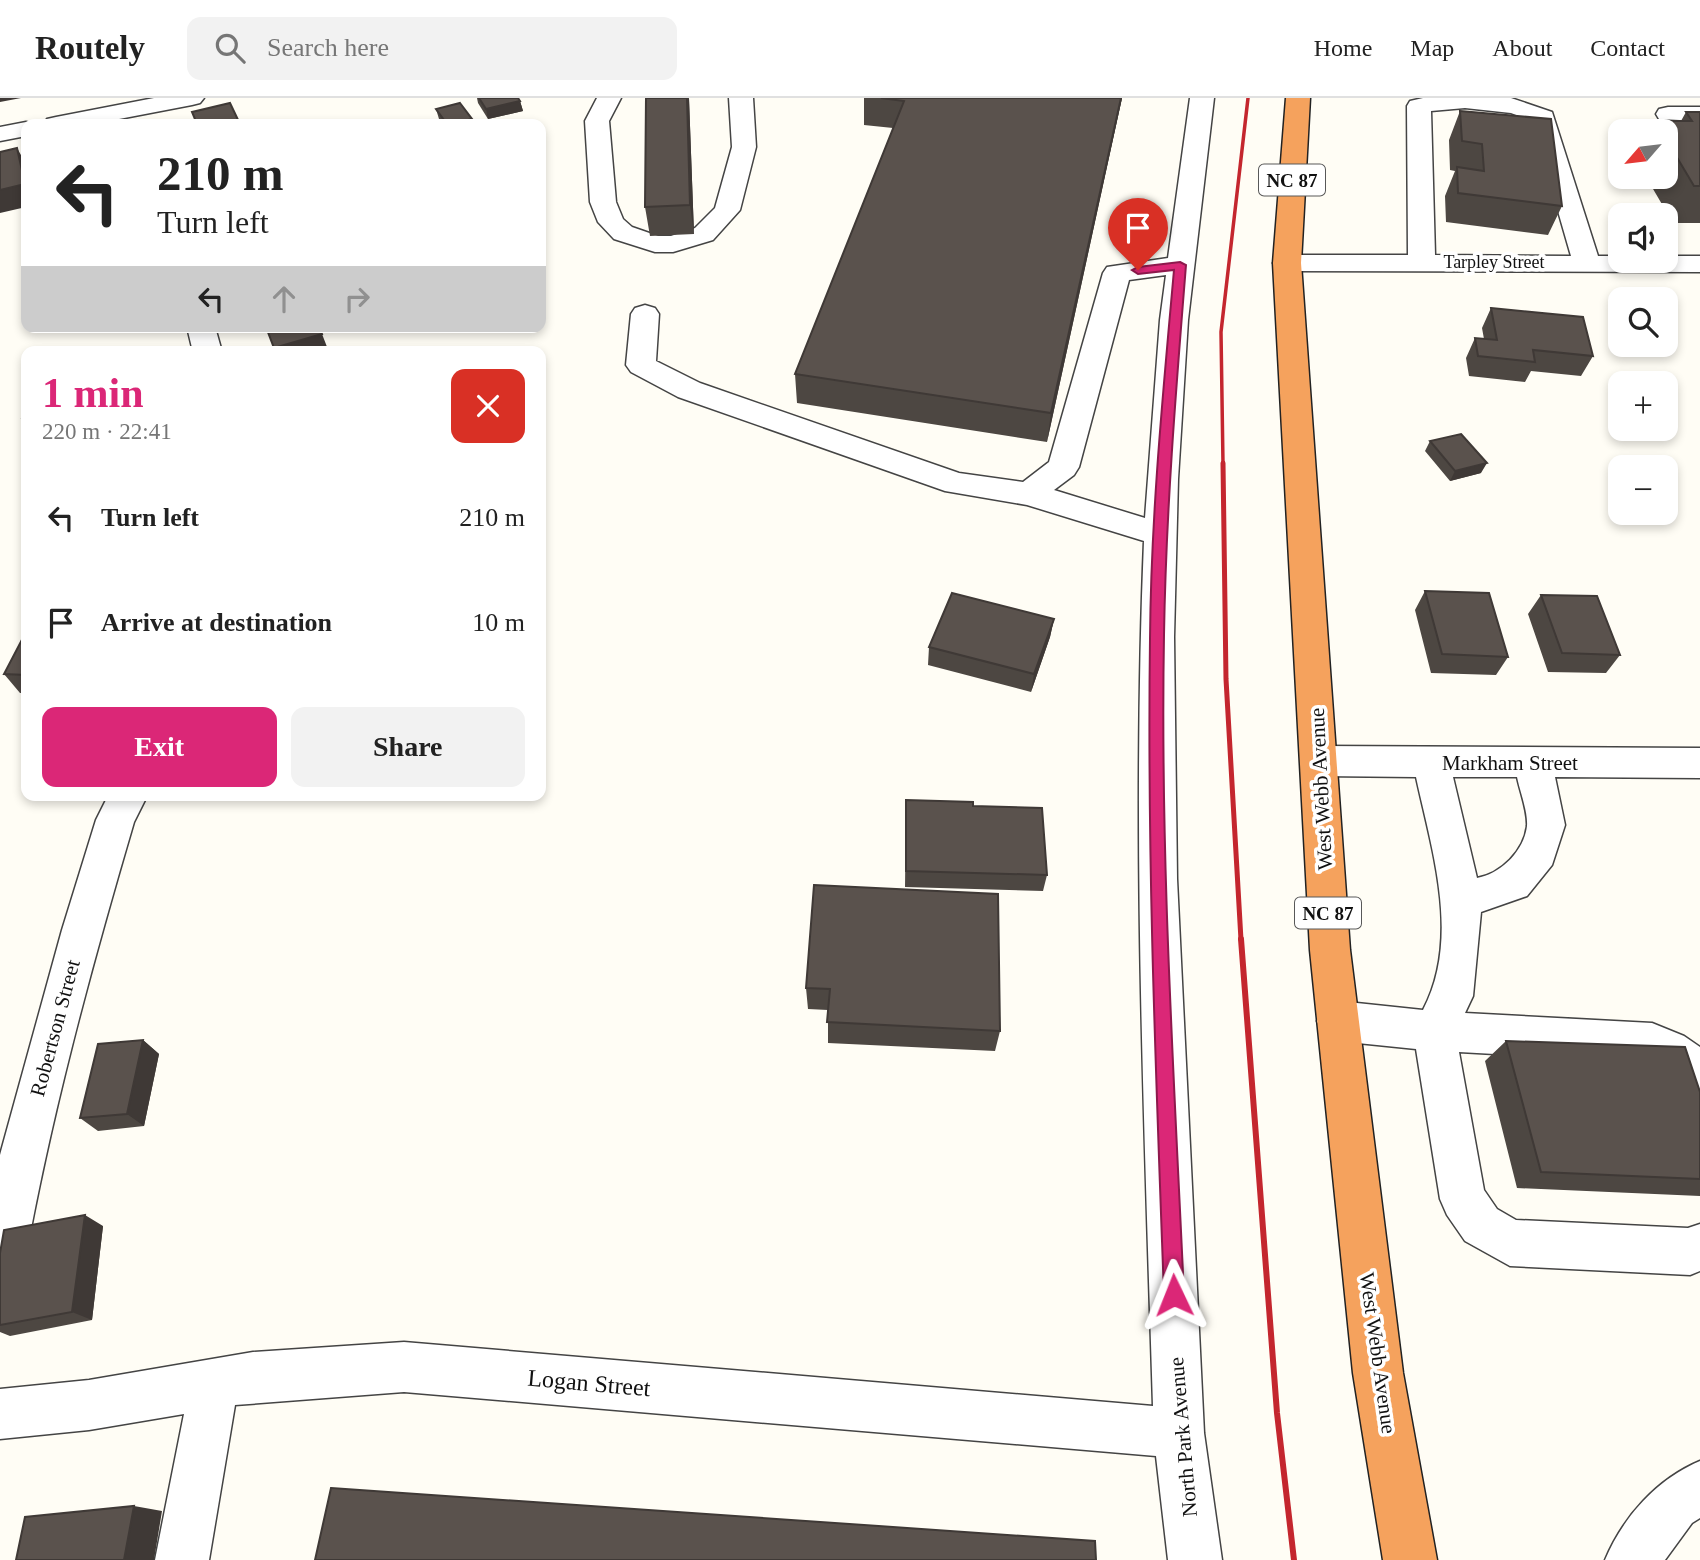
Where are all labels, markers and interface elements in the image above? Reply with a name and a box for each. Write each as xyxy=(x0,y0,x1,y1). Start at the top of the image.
search box xyxy=(187,17,677,80)
icon: search xyxy=(211,29,249,67)
text: Routely xyxy=(35,30,145,66)
text: Search here xyxy=(267,33,389,62)
text: Home xyxy=(1314,35,1372,61)
text: Map xyxy=(1410,35,1454,61)
text: About xyxy=(1492,35,1552,61)
text: Contact xyxy=(1590,35,1665,61)
north arrow xyxy=(1608,119,1678,189)
map controls xyxy=(1608,119,1678,525)
text: 210 m xyxy=(157,146,284,201)
icon: left xyxy=(42,147,133,238)
road number: NC 87 xyxy=(1259,164,1325,195)
pin xyxy=(1108,198,1168,270)
button: sound xyxy=(1608,203,1678,273)
text: Turn left xyxy=(157,204,269,240)
icon: arrive xyxy=(1119,209,1157,247)
street label: Tarpley Street xyxy=(1443,252,1545,272)
icon: left xyxy=(192,280,230,318)
icon: ahead xyxy=(265,280,303,318)
icon: right xyxy=(338,280,376,318)
button: search xyxy=(1608,287,1678,357)
button: close xyxy=(451,369,525,443)
text: 1 min xyxy=(42,370,144,416)
button: + xyxy=(1608,371,1678,441)
text: 220 m · 22:41 xyxy=(42,419,172,444)
button: − xyxy=(1608,455,1678,525)
icon: left xyxy=(42,499,80,537)
text: Turn left xyxy=(101,503,199,532)
text: 210 m xyxy=(459,503,525,532)
icon: arrive xyxy=(42,604,80,642)
text: Arrive at destination xyxy=(101,608,332,637)
text: 10 m xyxy=(472,608,525,637)
button: Exit xyxy=(42,707,277,787)
button: Share xyxy=(291,707,525,787)
street label: West Webb Avenue xyxy=(1305,707,1337,871)
street label: Markham Street xyxy=(1442,751,1578,775)
road number: NC 87 xyxy=(1295,898,1361,928)
street label: Robertson Street xyxy=(25,957,85,1099)
position arrow xyxy=(1137,1258,1211,1332)
street label: West Webb Avenue xyxy=(1355,1271,1401,1435)
street label: North Park Avenue xyxy=(1164,1356,1202,1518)
street label: Logan Street xyxy=(526,1365,652,1401)

